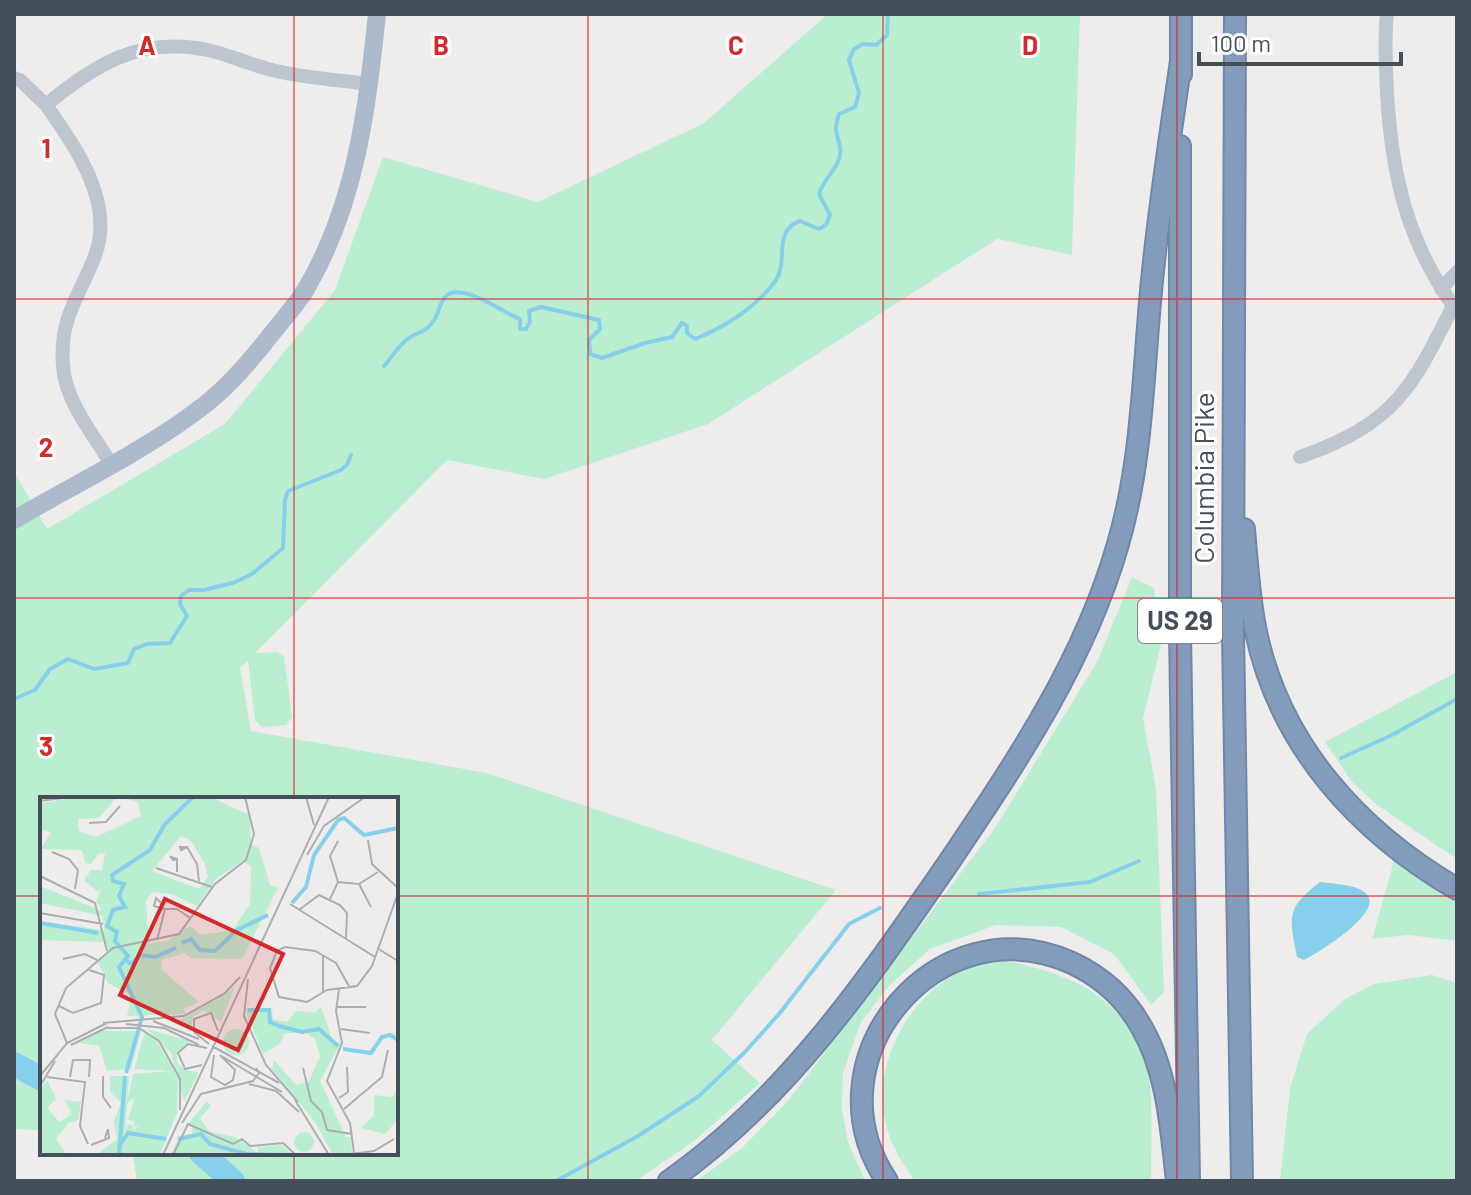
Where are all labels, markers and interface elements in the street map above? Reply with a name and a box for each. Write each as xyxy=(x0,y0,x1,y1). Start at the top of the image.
scale bar xyxy=(1199,16,1401,66)
text: 100 m xyxy=(1211,28,1271,57)
text: A xyxy=(138,29,156,60)
text: B xyxy=(433,29,449,60)
text: C xyxy=(728,29,744,60)
text: D xyxy=(1022,29,1038,60)
text: 1 xyxy=(41,132,51,163)
street label: Columbia Pike xyxy=(1186,392,1220,564)
text: 2 xyxy=(39,431,53,462)
road number: US 29 xyxy=(1138,599,1222,643)
text: 3 xyxy=(39,730,53,761)
inset map xyxy=(40,797,398,1155)

